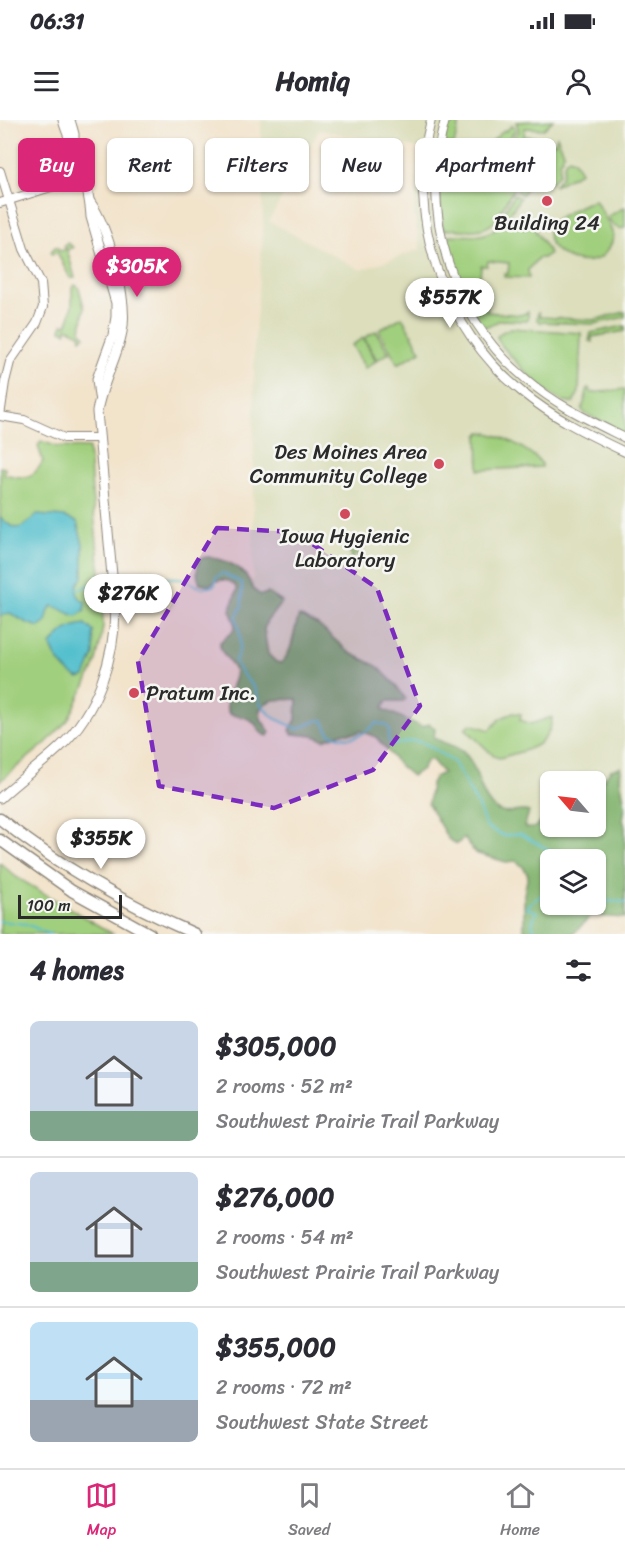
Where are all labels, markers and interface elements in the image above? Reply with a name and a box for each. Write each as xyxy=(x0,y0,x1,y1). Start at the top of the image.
text: 06:31 xyxy=(30,2,85,41)
text: Homiq xyxy=(275,57,350,105)
icon: menu xyxy=(30,65,63,98)
icon: person xyxy=(562,65,595,98)
chip: Buy xyxy=(18,138,95,192)
chip: Rent xyxy=(107,138,193,192)
chip: Filters xyxy=(205,138,309,192)
chip: New xyxy=(321,138,403,192)
chip: Apartment xyxy=(415,138,556,192)
marker: Building 24 xyxy=(540,194,554,208)
place label: Building 24 xyxy=(494,204,600,242)
pin: $305K xyxy=(95,247,179,298)
text: $305K xyxy=(106,249,168,284)
pin: $557K xyxy=(408,278,492,329)
text: $557K xyxy=(419,280,481,315)
place label: Des Moines Area Community College xyxy=(250,433,427,495)
marker: Des Moines Area Community College xyxy=(432,457,446,471)
marker: Iowa Hygienic Laboratory xyxy=(338,507,352,521)
place label: Iowa Hygienic Laboratory xyxy=(279,517,410,579)
pin: $276K xyxy=(86,574,170,625)
text: $276K xyxy=(98,576,158,611)
place label: Pratum Inc. xyxy=(146,674,256,712)
marker: Pratum Inc. xyxy=(127,686,141,700)
north arrow xyxy=(540,771,606,837)
map controls xyxy=(540,771,606,915)
pin: $355K xyxy=(59,819,143,870)
text: $355K xyxy=(70,821,132,856)
button: layers xyxy=(540,849,606,915)
text: 100 m xyxy=(27,891,71,920)
scale bar xyxy=(18,892,122,920)
text: 4 homes xyxy=(30,947,124,993)
icon: filters xyxy=(562,954,595,987)
text: $305,000 xyxy=(216,1023,336,1069)
icon: home xyxy=(78,1045,150,1117)
text: 2 rooms · 52 m² xyxy=(216,1069,353,1104)
text: Southwest Prairie Trail Parkway xyxy=(216,1104,499,1139)
text: $276,000 xyxy=(216,1174,334,1220)
icon: home xyxy=(78,1196,150,1268)
text: 2 rooms · 54 m² xyxy=(216,1220,354,1255)
text: Southwest Prairie Trail Parkway xyxy=(216,1255,499,1290)
text: $355,000 xyxy=(216,1324,336,1370)
icon: home xyxy=(78,1346,150,1418)
text: 2 rooms · 72 m² xyxy=(216,1370,352,1405)
text: Southwest State Street xyxy=(216,1405,428,1440)
tab: Map xyxy=(85,1479,118,1544)
tab: Saved xyxy=(288,1479,330,1544)
tab: Home xyxy=(500,1479,540,1544)

